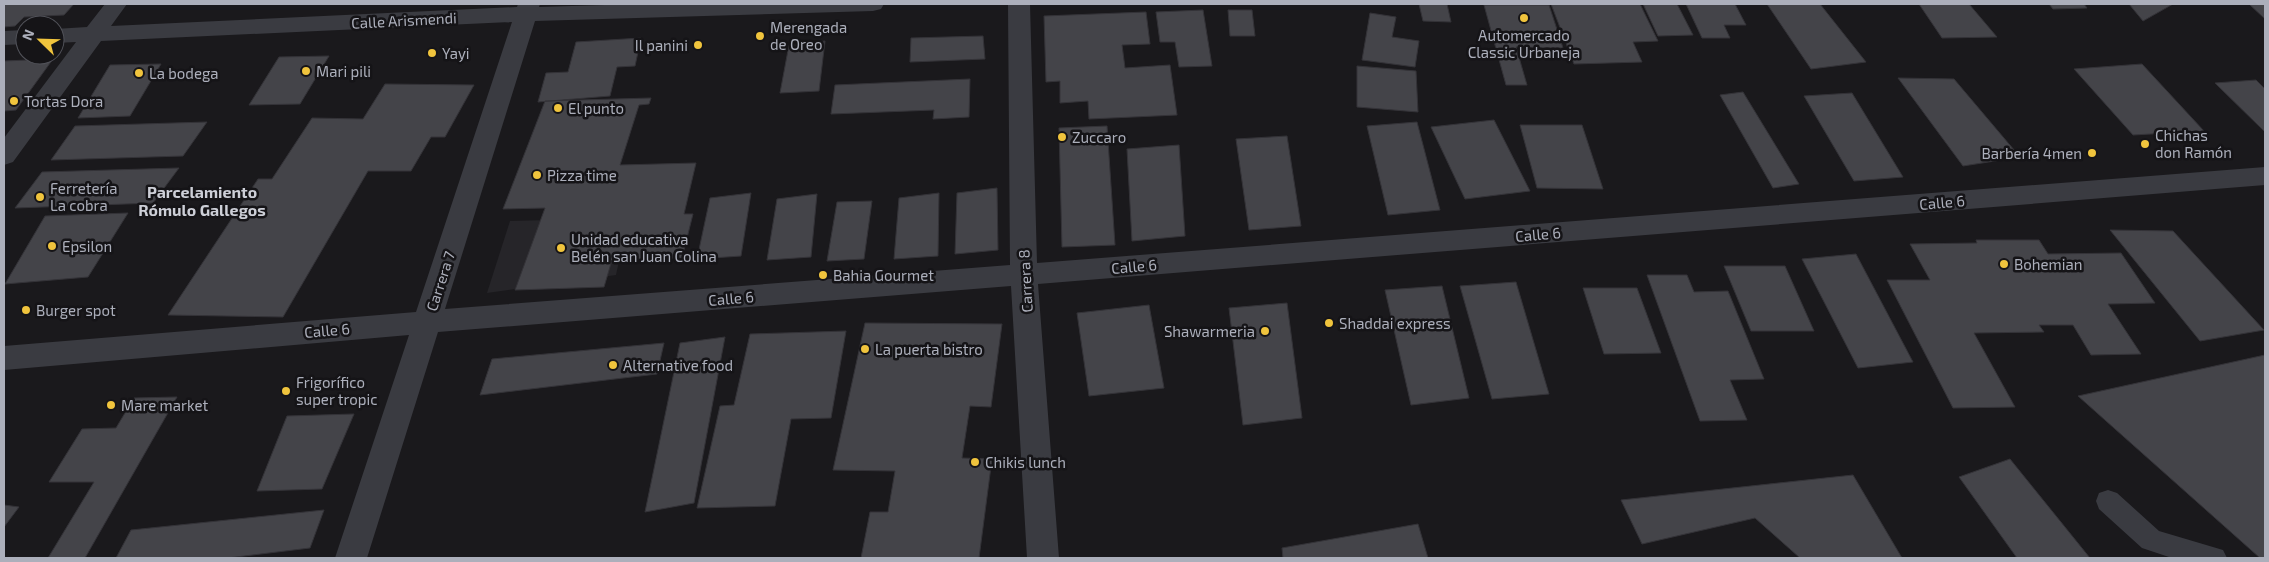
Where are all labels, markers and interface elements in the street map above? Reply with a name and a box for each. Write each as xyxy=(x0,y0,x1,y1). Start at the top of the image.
street label: Calle Arismendi xyxy=(351,8,457,32)
marker: Automercado Classic Urbaneja xyxy=(1518,12,1530,24)
north arrow xyxy=(15,15,65,65)
place label: Merengada de Oreo xyxy=(770,18,847,53)
place label: Automercado Classic Urbaneja xyxy=(1468,26,1580,62)
text: N xyxy=(18,27,37,43)
marker: Merengada de Oreo xyxy=(754,30,766,42)
place label: Il panini xyxy=(635,36,688,54)
marker: Il panini xyxy=(692,39,704,51)
place label: Yayi xyxy=(442,44,470,62)
marker: Yayi xyxy=(426,47,438,59)
place label: Mari pili xyxy=(316,62,371,80)
place label: La bodega xyxy=(149,64,219,82)
marker: Mari pili xyxy=(300,65,312,77)
marker: La bodega xyxy=(133,67,145,79)
place label: Tortas Dora xyxy=(24,92,103,110)
marker: Tortas Dora xyxy=(8,95,20,107)
place label: El punto xyxy=(568,99,624,117)
marker: El punto xyxy=(552,102,564,114)
place label: Chichas don Ramón xyxy=(2155,126,2232,161)
place label: Zuccaro xyxy=(1072,128,1126,146)
marker: Zuccaro xyxy=(1056,131,1068,143)
marker: Chichas don Ramón xyxy=(2139,138,2151,150)
place label: Barbería 4men xyxy=(1981,144,2082,162)
marker: Barbería 4men xyxy=(2086,147,2098,159)
place label: Pizza time xyxy=(547,166,617,184)
marker: Pizza time xyxy=(531,169,543,181)
place label: Ferretería La cobra xyxy=(50,179,118,214)
district label: Parcelamiento Rómulo Gallegos xyxy=(138,182,266,219)
marker: Ferretería La cobra xyxy=(34,191,46,203)
street label: Calle 6 xyxy=(1918,191,1966,213)
street label: Calle 6 xyxy=(1514,223,1562,245)
place label: Unidad educativa Belén san Juan Colina xyxy=(571,230,717,265)
place label: Epsilon xyxy=(62,237,112,255)
marker: Epsilon xyxy=(46,240,58,252)
marker: Unidad educativa Belén san Juan Colina xyxy=(555,242,567,254)
street label: Carrera 7 xyxy=(422,248,458,313)
street label: Carrera 8 xyxy=(1014,249,1036,313)
street label: Calle 6 xyxy=(1110,255,1158,277)
place label: Bohemian xyxy=(2014,255,2082,273)
marker: Bohemian xyxy=(1998,258,2010,270)
place label: Bahia Gourmet xyxy=(833,266,934,284)
marker: Bahia Gourmet xyxy=(817,269,829,281)
street label: Calle 6 xyxy=(707,287,755,309)
place label: Burger spot xyxy=(36,301,116,319)
marker: Burger spot xyxy=(20,304,32,316)
place label: Shaddai express xyxy=(1339,314,1451,332)
marker: Shaddai express xyxy=(1323,317,1335,329)
street label: Calle 6 xyxy=(303,319,351,341)
place label: Shawarmeria xyxy=(1164,322,1255,340)
marker: Shawarmeria xyxy=(1259,325,1271,337)
place label: La puerta bistro xyxy=(875,340,983,358)
marker: La puerta bistro xyxy=(859,343,871,355)
place label: Alternative food xyxy=(623,356,733,374)
marker: Alternative food xyxy=(607,359,619,371)
place label: Frigorífico super tropic xyxy=(296,373,378,408)
marker: Frigorífico super tropic xyxy=(280,385,292,397)
place label: Mare market xyxy=(121,396,208,414)
marker: Mare market xyxy=(105,399,117,411)
place label: Chikis lunch xyxy=(985,453,1066,471)
marker: Chikis lunch xyxy=(969,456,981,468)

